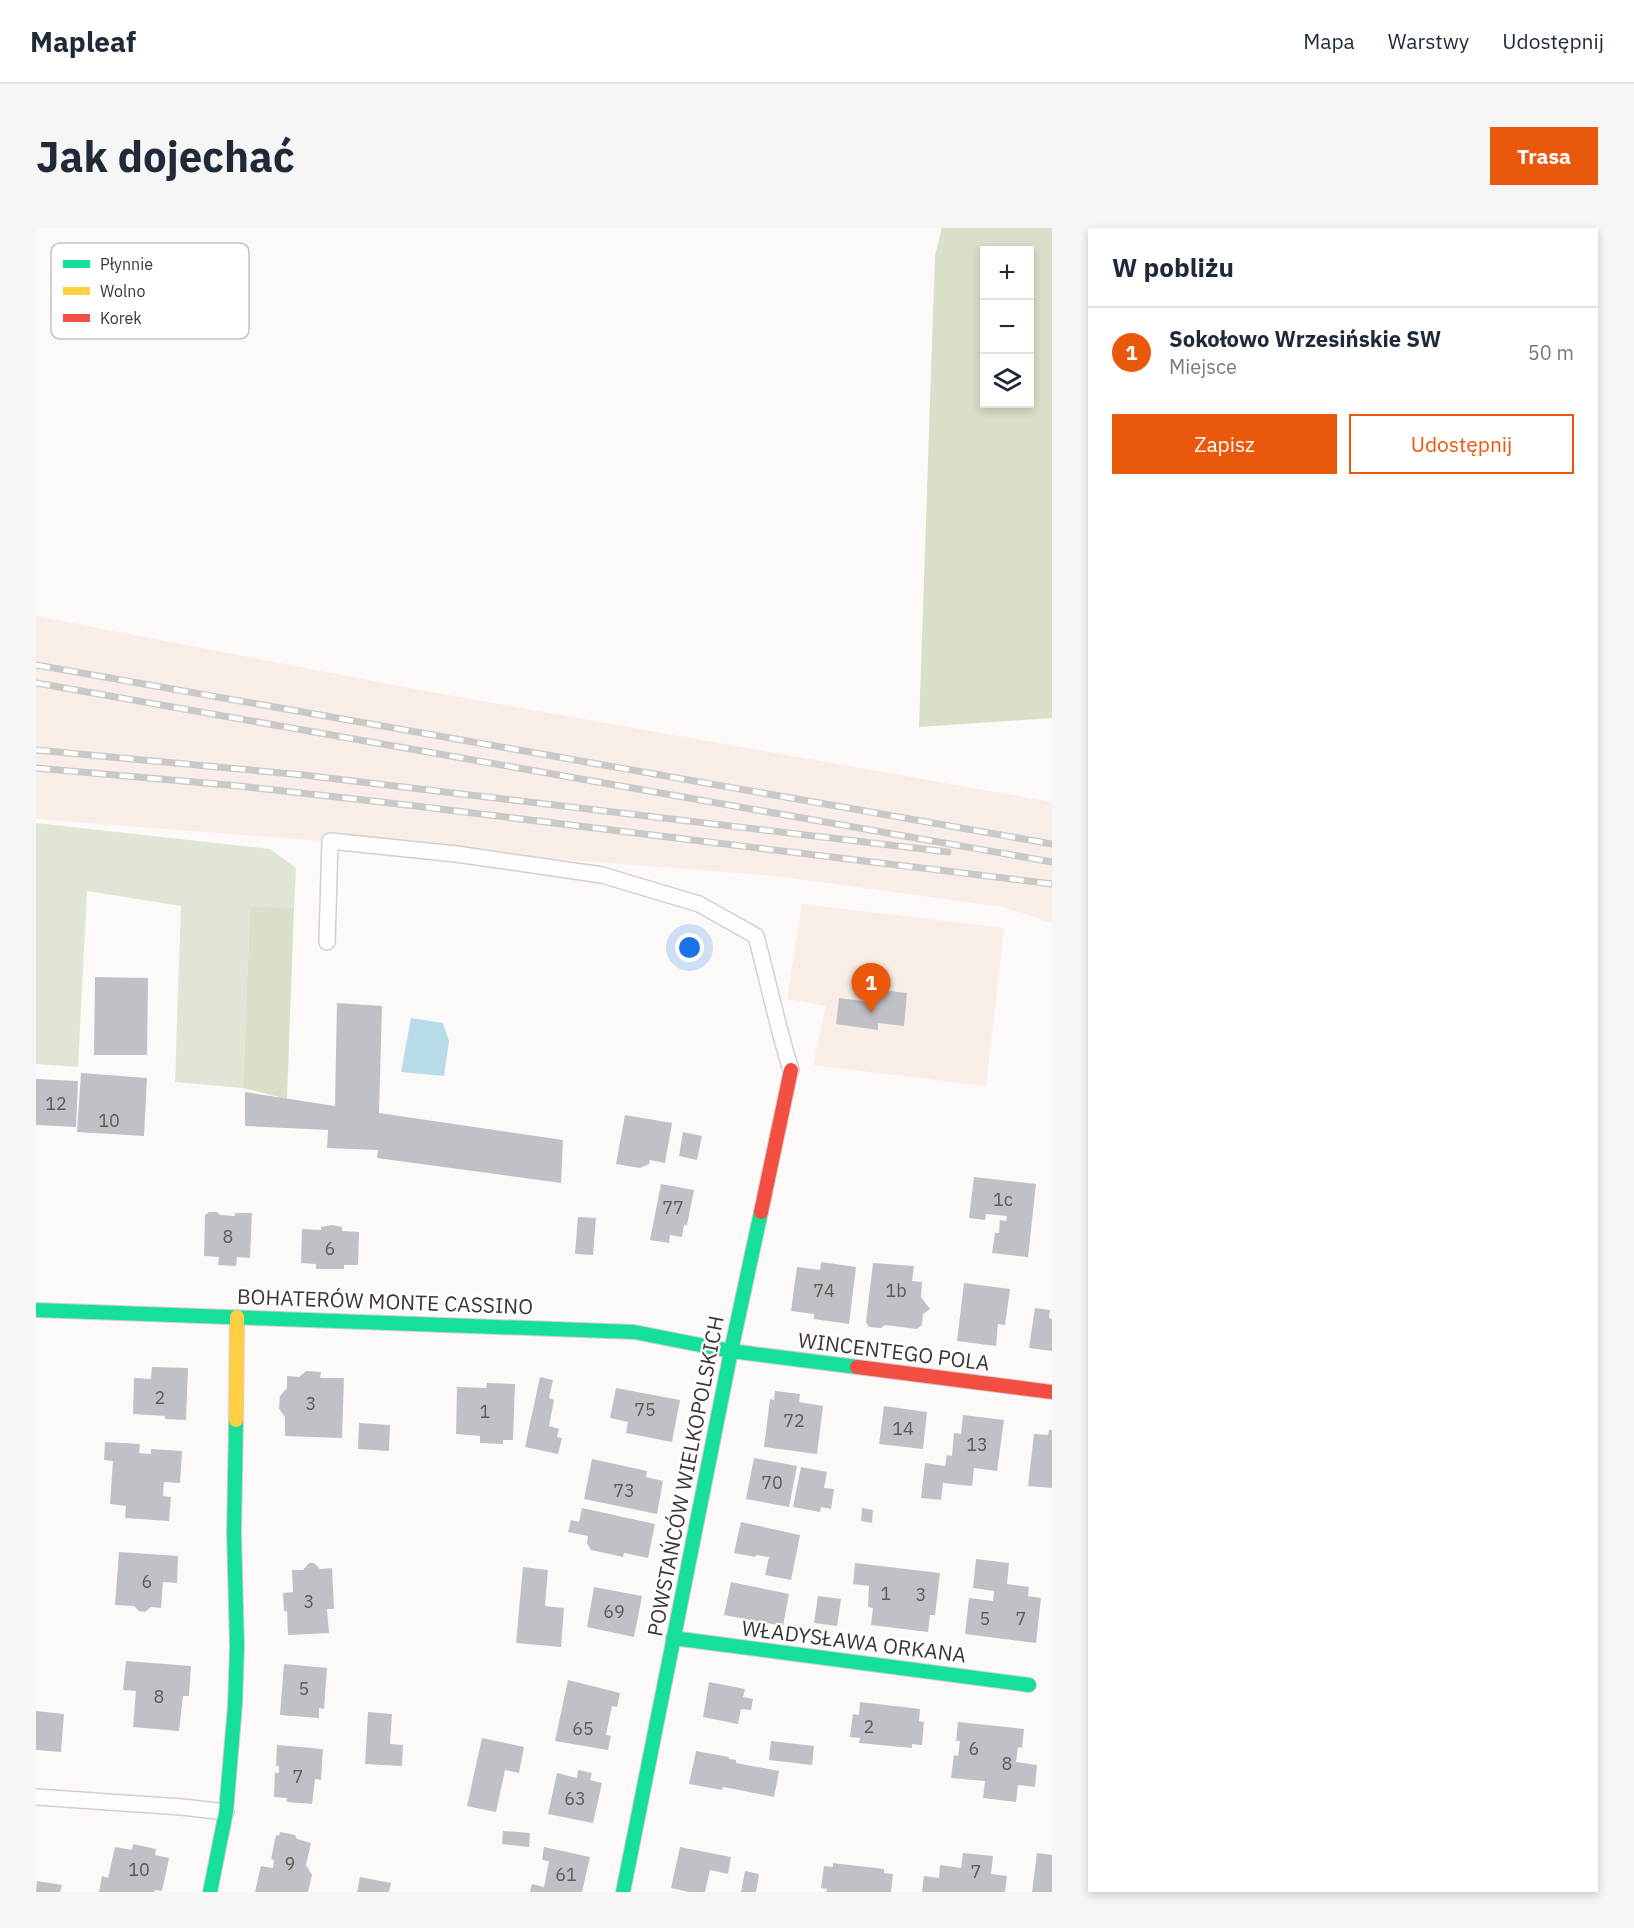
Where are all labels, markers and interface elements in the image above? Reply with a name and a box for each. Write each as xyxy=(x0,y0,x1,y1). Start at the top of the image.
text: Mapleaf xyxy=(30,23,136,60)
text: Mapa xyxy=(1303,27,1355,55)
text: Warstwy xyxy=(1388,27,1469,55)
text: Udostępnij xyxy=(1502,27,1604,55)
button: Trasa xyxy=(1490,127,1598,185)
text: Jak dojechać xyxy=(36,129,295,184)
legend xyxy=(51,243,249,339)
map controls xyxy=(980,246,1034,408)
button: + xyxy=(980,246,1034,300)
text: W pobliżu xyxy=(1112,250,1234,284)
text: Płynnie xyxy=(100,254,153,274)
text: Wolno xyxy=(100,281,145,301)
button: − xyxy=(980,300,1034,354)
text: Korek xyxy=(100,308,142,328)
text: Sokołowo Wrzesińskie SW xyxy=(1169,324,1441,353)
text: 1 xyxy=(1126,339,1138,366)
text: 50 m xyxy=(1528,339,1574,366)
text: Miejsce xyxy=(1169,353,1237,380)
button: layers xyxy=(980,354,1034,408)
button: Zapisz xyxy=(1112,414,1337,474)
button: Udostępnij xyxy=(1349,414,1574,474)
your location xyxy=(675,933,704,962)
pin: 1 xyxy=(852,964,890,1013)
house number: 12 xyxy=(45,1092,67,1115)
house number: 10 xyxy=(98,1109,120,1132)
house number: 1c xyxy=(993,1188,1013,1211)
house number: 77 xyxy=(662,1196,684,1219)
house number: 8 xyxy=(223,1225,233,1248)
house number: 6 xyxy=(325,1237,335,1260)
house number: 74 xyxy=(813,1279,835,1302)
house number: 1b xyxy=(885,1279,907,1302)
street label: BOHATERÓW MONTE CASSINO xyxy=(236,1282,534,1320)
street label: POWSTAŃCÓW WIELKOPOLSKICH xyxy=(640,1313,730,1639)
street label: WINCENTEGO POLA xyxy=(797,1325,991,1377)
house number: 2 xyxy=(155,1386,165,1409)
house number: 3 xyxy=(306,1392,316,1415)
house number: 75 xyxy=(634,1398,656,1421)
house number: 1 xyxy=(480,1400,490,1423)
house number: 72 xyxy=(783,1409,805,1432)
house number: 14 xyxy=(892,1417,914,1440)
house number: 13 xyxy=(966,1433,988,1456)
house number: 70 xyxy=(761,1471,783,1494)
house number: 73 xyxy=(613,1479,635,1502)
house number: 6 xyxy=(142,1570,152,1593)
house number: 1 xyxy=(881,1582,891,1605)
house number: 3 xyxy=(916,1583,926,1606)
house number: 3 xyxy=(304,1590,314,1613)
house number: 69 xyxy=(603,1600,625,1623)
house number: 5 xyxy=(980,1607,990,1630)
house number: 7 xyxy=(1016,1607,1026,1630)
street label: WŁADYSŁAWA ORKANA xyxy=(740,1613,968,1669)
house number: 5 xyxy=(299,1677,309,1700)
house number: 8 xyxy=(154,1685,164,1708)
house number: 2 xyxy=(864,1715,874,1738)
house number: 65 xyxy=(572,1717,594,1740)
house number: 6 xyxy=(969,1737,979,1760)
house number: 8 xyxy=(1002,1752,1012,1775)
house number: 7 xyxy=(293,1765,303,1788)
house number: 63 xyxy=(564,1787,586,1810)
house number: 9 xyxy=(285,1852,295,1875)
house number: 10 xyxy=(128,1858,150,1881)
house number: 7 xyxy=(971,1860,981,1883)
house number: 61 xyxy=(555,1863,577,1886)

